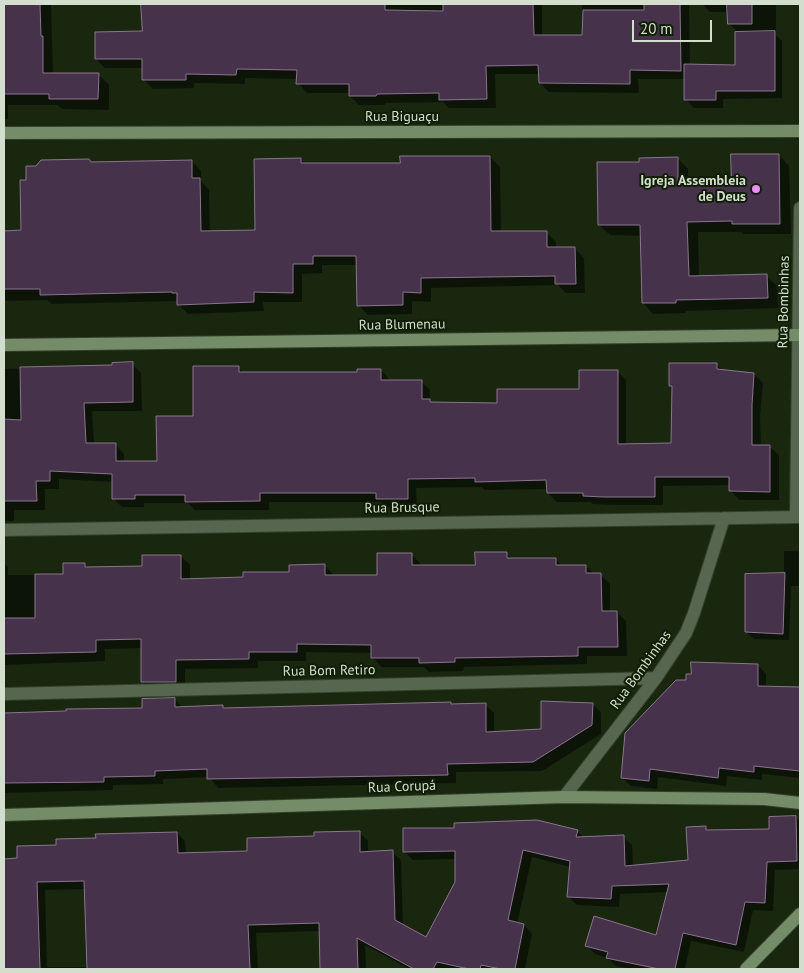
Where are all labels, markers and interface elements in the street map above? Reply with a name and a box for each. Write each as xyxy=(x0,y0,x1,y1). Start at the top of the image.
scale bar xyxy=(634,10,714,42)
text: 20 m xyxy=(640,19,673,38)
street label: Rua Biguaçu xyxy=(365,109,439,125)
place label: Igreja Assembleia de Deus xyxy=(640,173,746,206)
marker: Igreja Assembleia de Deus xyxy=(750,183,762,195)
street label: Rua Bombinhas xyxy=(775,255,793,349)
street label: Rua Blumenau xyxy=(358,316,446,334)
street label: Rua Brusque xyxy=(364,499,440,517)
street label: Rua Bombinhas xyxy=(607,627,675,713)
street label: Rua Bom Retiro xyxy=(282,662,376,680)
street label: Rua Corupá xyxy=(368,777,436,797)

